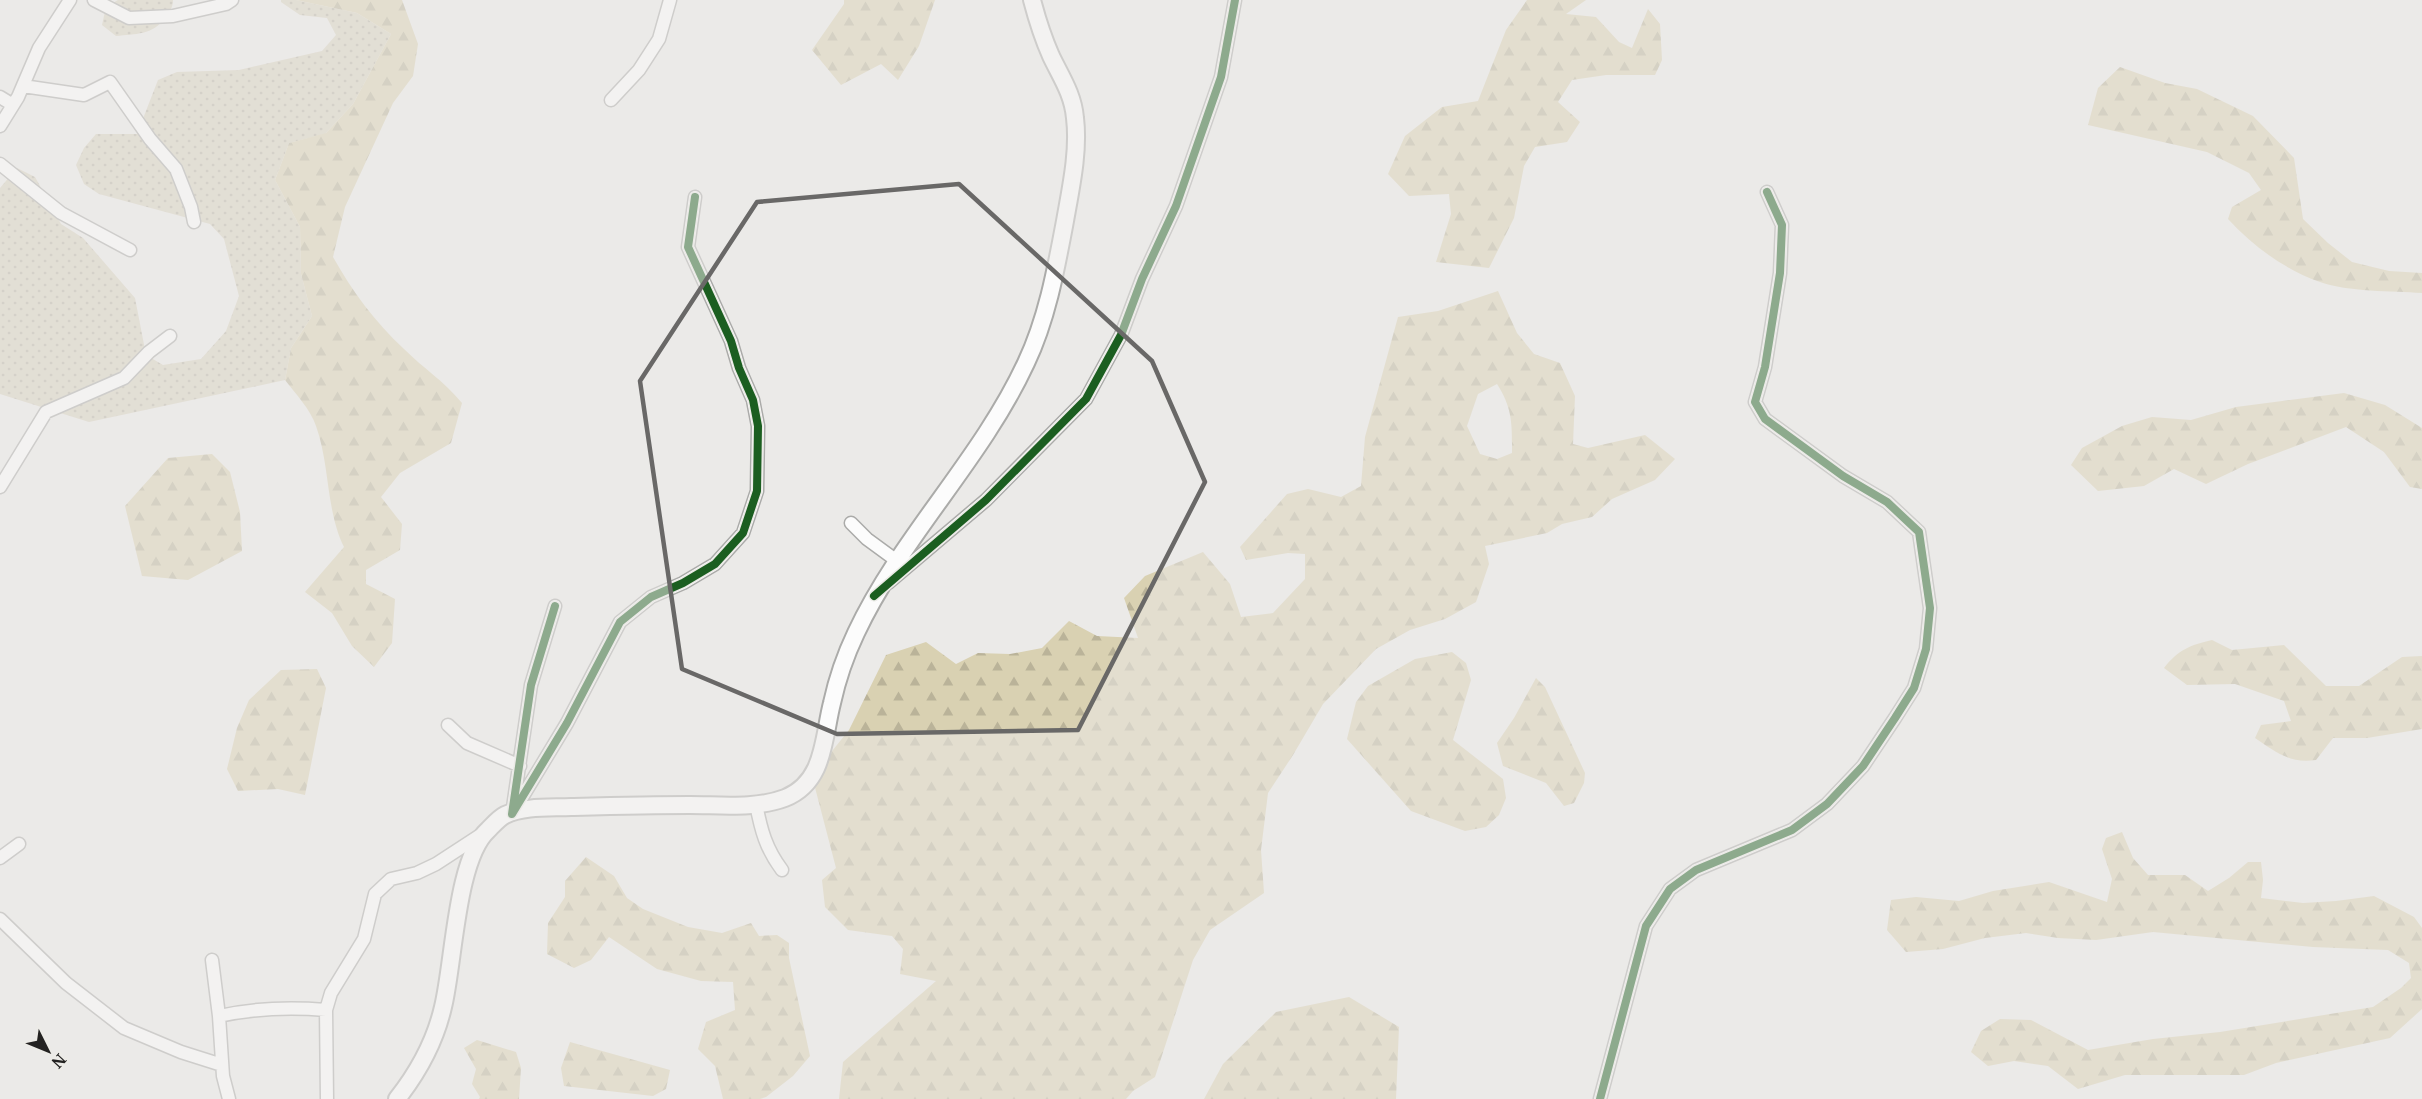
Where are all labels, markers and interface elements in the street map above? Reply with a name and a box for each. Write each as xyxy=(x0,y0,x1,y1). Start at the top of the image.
north arrow xyxy=(18,1021,78,1081)
text: N xyxy=(46,1049,71,1074)

